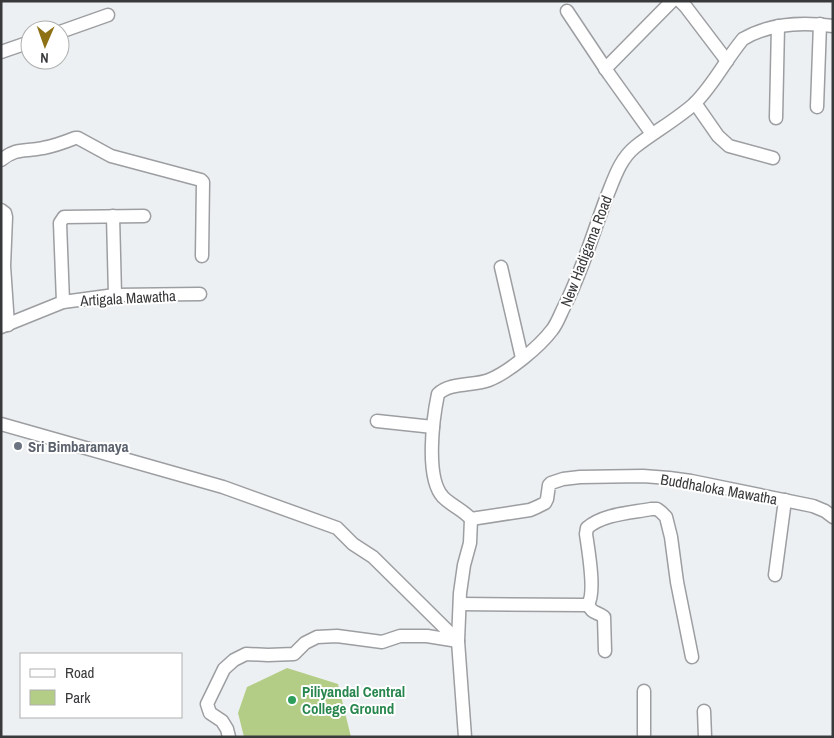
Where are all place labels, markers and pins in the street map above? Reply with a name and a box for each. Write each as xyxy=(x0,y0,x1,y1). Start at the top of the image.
place label: Sri Bimbaramaya xyxy=(28,436,129,457)
marker: Sri Bimbaramaya xyxy=(12,440,24,452)
place label: Piliyandal Central College Ground xyxy=(302,681,405,719)
marker: Piliyandal Central College Ground xyxy=(286,694,298,706)

